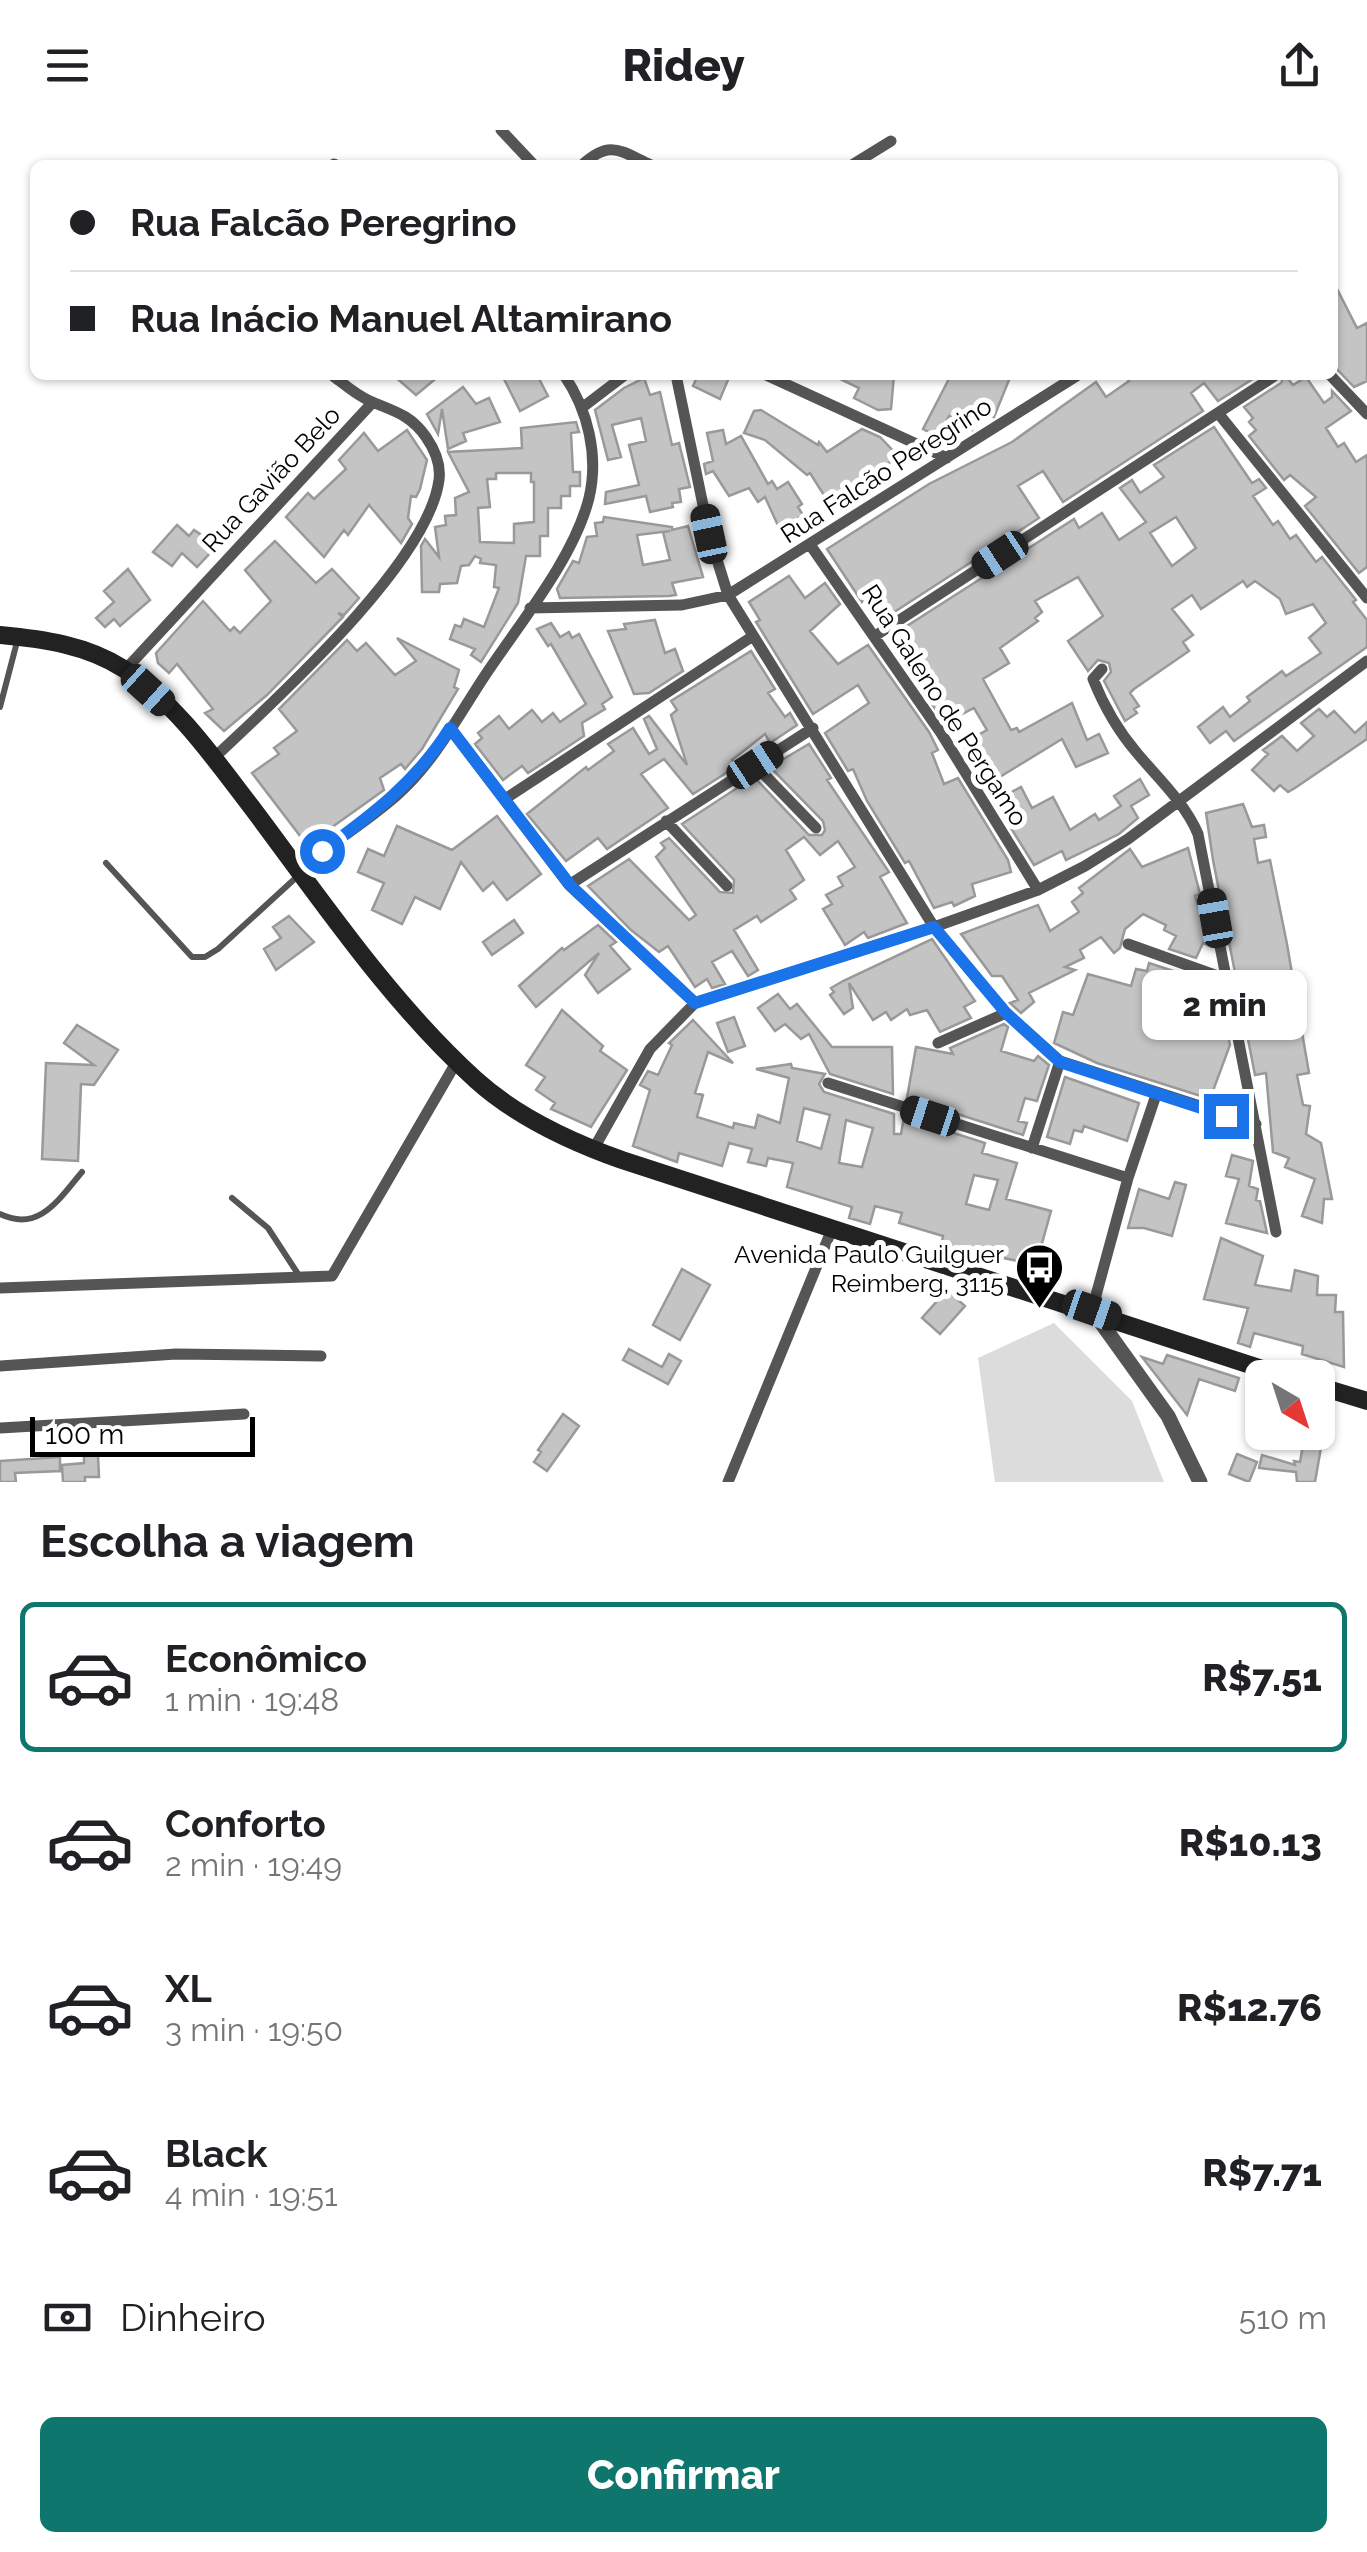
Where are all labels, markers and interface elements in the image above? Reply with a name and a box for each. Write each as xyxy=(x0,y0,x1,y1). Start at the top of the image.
icon: menu xyxy=(40,38,95,93)
icon: share xyxy=(1272,38,1327,93)
text: Ridey xyxy=(622,39,745,92)
text: Rua Falcão Peregrino xyxy=(130,200,516,245)
text: Rua Inácio Manuel Altamirano xyxy=(130,296,672,341)
street label: Rua Falcão Peregrino xyxy=(775,391,997,549)
street label: Rua Gavião Belo xyxy=(196,400,346,558)
car xyxy=(688,502,730,566)
car xyxy=(967,526,1033,584)
street label: Rua Galeno de Pergamo xyxy=(856,579,1034,831)
car xyxy=(116,659,180,721)
car xyxy=(722,736,788,794)
route start xyxy=(300,829,345,874)
car xyxy=(1195,886,1235,950)
callout: 2 min xyxy=(1144,971,1308,1041)
text: 2 min xyxy=(1182,986,1267,1023)
car xyxy=(897,1092,963,1140)
route end xyxy=(1204,1094,1249,1139)
place label: Avenida Paulo Guilguer Reimberg, 3115 xyxy=(734,1239,1004,1298)
bus stop icon: Avenida Paulo Guilguer Reimberg, 3115 xyxy=(1013,1242,1065,1310)
car xyxy=(1059,1286,1125,1334)
north arrow xyxy=(1245,1360,1335,1450)
map controls xyxy=(1245,1360,1335,1450)
scale bar xyxy=(30,1412,255,1456)
text: 100 m xyxy=(45,1418,124,1451)
text: Escolha a viagem xyxy=(40,1515,415,1568)
icon: car xyxy=(45,1632,135,1722)
text: Econômico xyxy=(165,1636,367,1681)
text: R$7.51 xyxy=(1202,1655,1322,1700)
text: 1 min · 19:48 xyxy=(165,1681,339,1718)
icon: car xyxy=(45,1797,135,1887)
text: Conforto xyxy=(165,1801,326,1846)
text: R$10.13 xyxy=(1179,1820,1322,1865)
text: 2 min · 19:49 xyxy=(165,1846,342,1883)
icon: car xyxy=(45,1962,135,2052)
text: XL xyxy=(165,1966,212,2011)
text: R$12.76 xyxy=(1177,1985,1322,2030)
text: 3 min · 19:50 xyxy=(165,2011,343,2048)
icon: car xyxy=(45,2127,135,2217)
text: Black xyxy=(165,2131,267,2176)
text: R$7.71 xyxy=(1202,2150,1322,2195)
text: 4 min · 19:51 xyxy=(165,2176,338,2213)
icon: cash xyxy=(40,2290,95,2345)
text: Dinheiro xyxy=(120,2295,266,2340)
text: 510 m xyxy=(1239,2299,1327,2336)
button: Confirmar xyxy=(40,2417,1327,2532)

